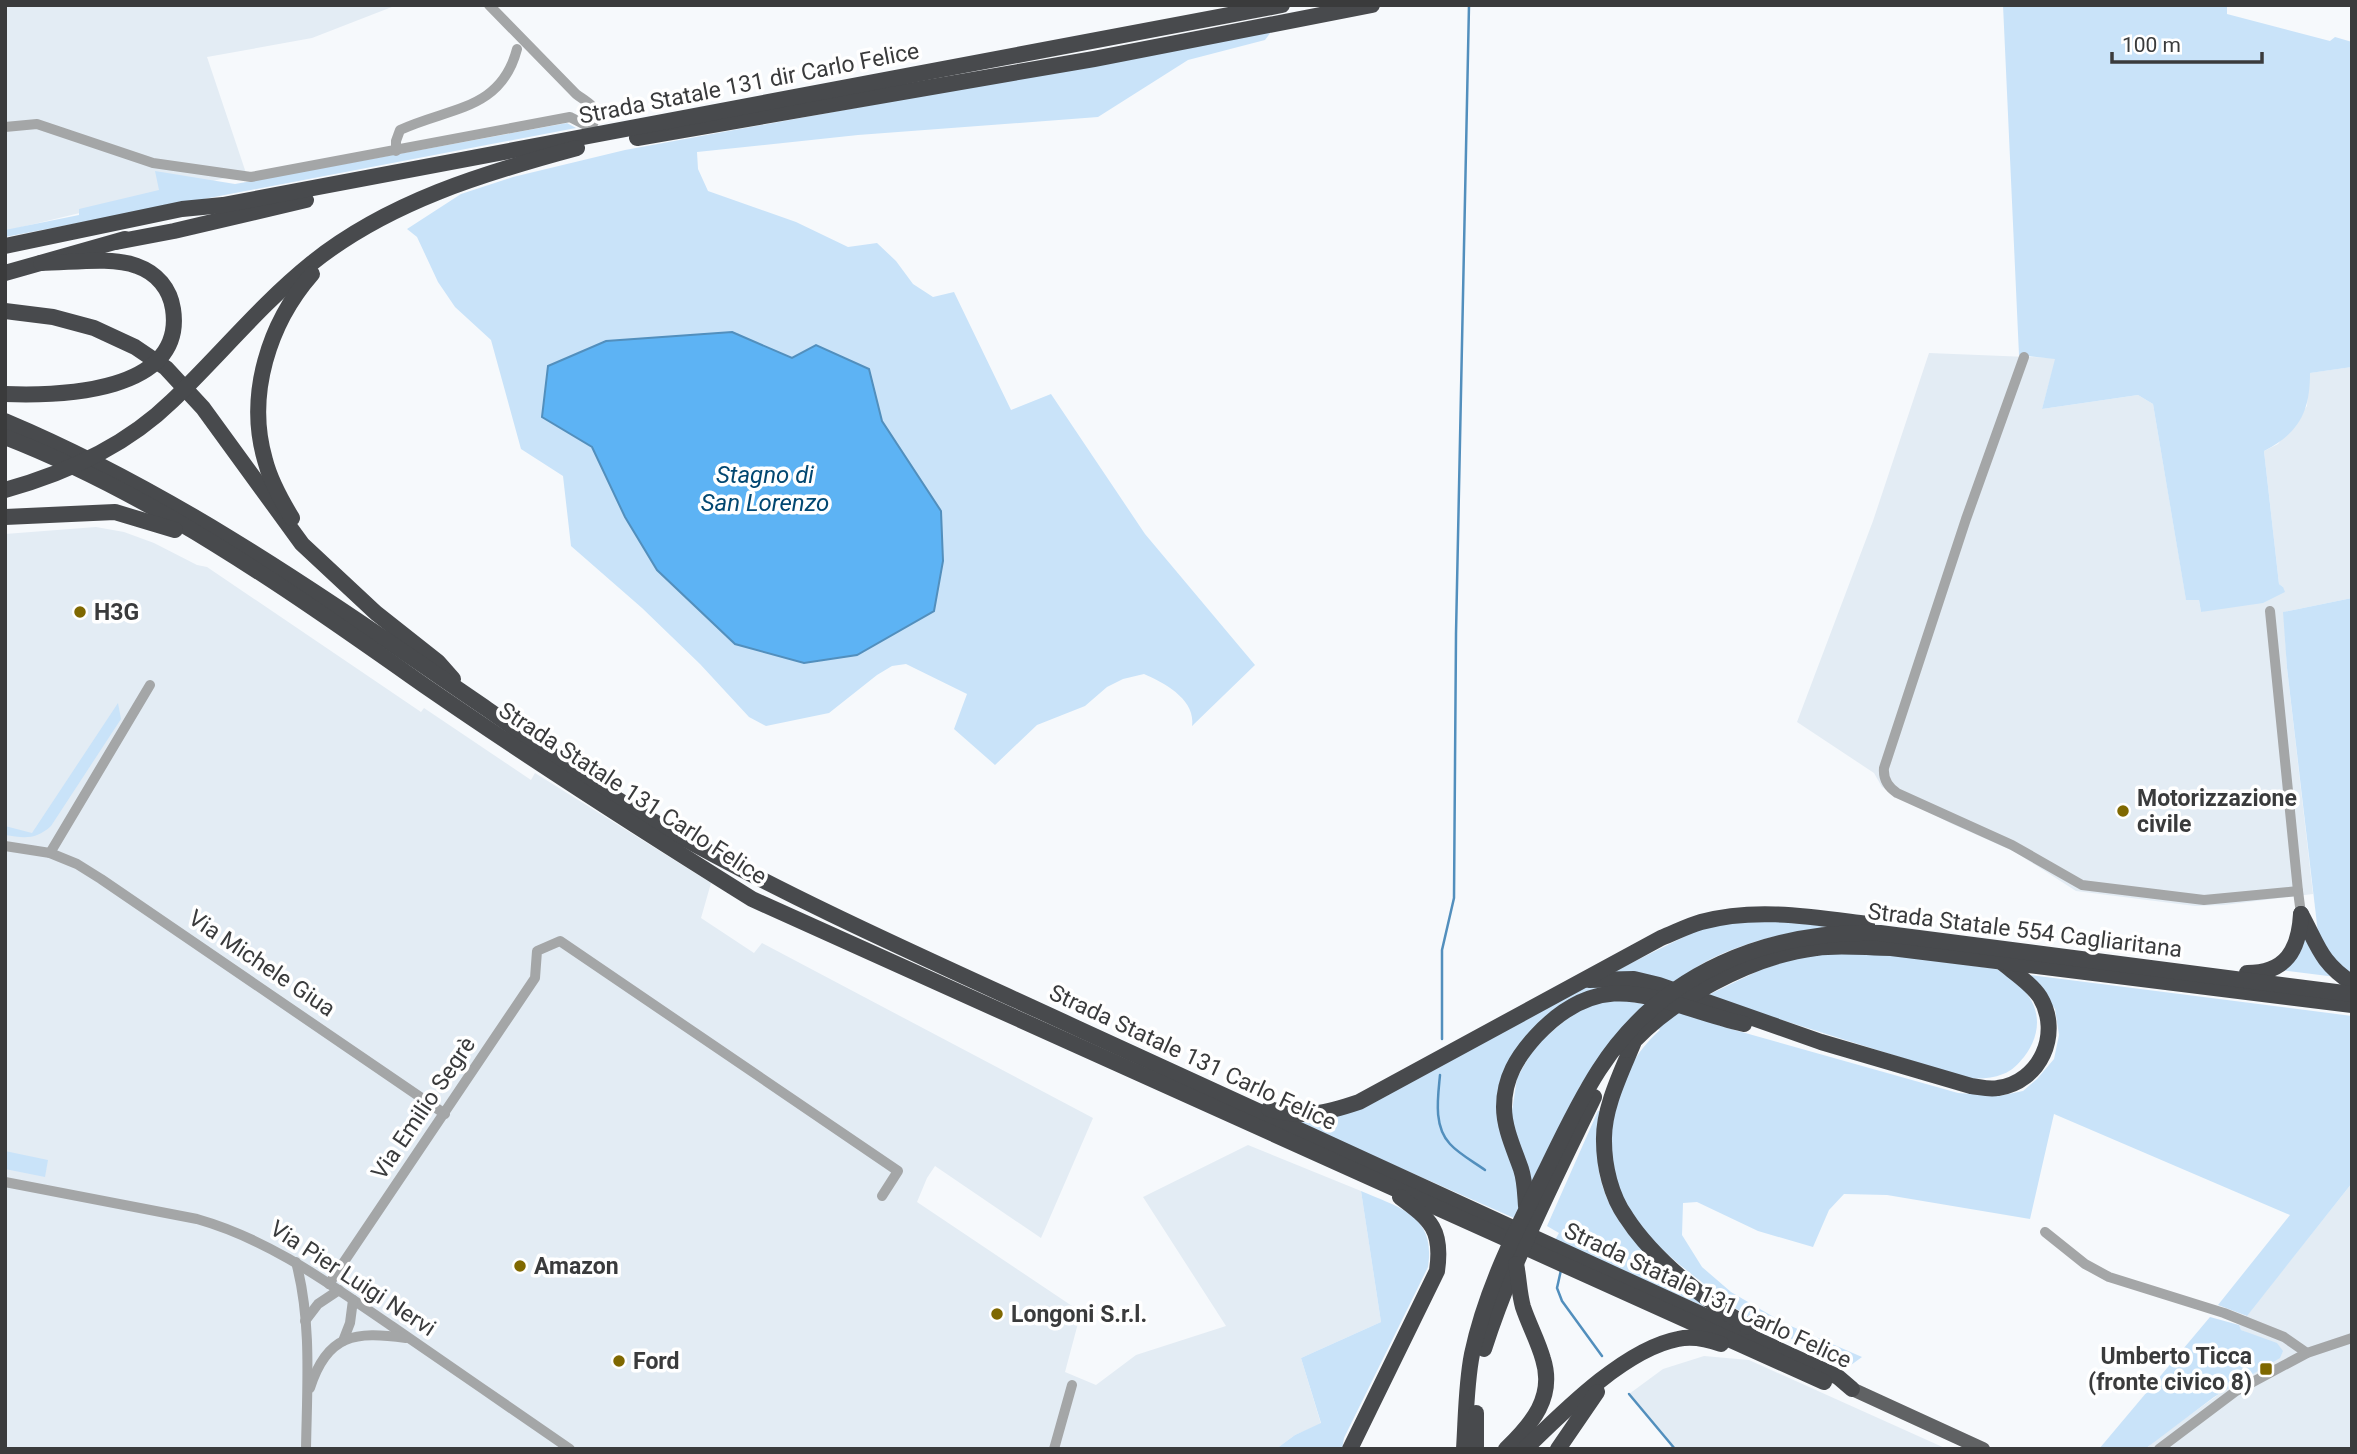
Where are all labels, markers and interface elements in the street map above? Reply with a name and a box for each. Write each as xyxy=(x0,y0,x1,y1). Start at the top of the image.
scale bar xyxy=(2112,21,2262,65)
text: 100 m xyxy=(2122,33,2181,57)
street label: Strada Statale 131 dir Carlo Felice xyxy=(577,37,921,130)
water label: Stagno di San Lorenzo xyxy=(701,461,829,517)
place label: H3G xyxy=(94,599,139,626)
marker: H3G xyxy=(72,604,88,620)
street label: Strada Statale 131 Carlo Felice xyxy=(494,697,772,890)
place label: Motorizzazione civile xyxy=(2137,785,2297,838)
marker: Motorizzazione civile xyxy=(2115,803,2131,819)
street label: Strada Statale 554 Cagliaritana xyxy=(1866,898,2184,963)
street label: Via Michele Giua xyxy=(183,904,340,1022)
street label: Strada Statale 131 Carlo Felice xyxy=(1045,979,1341,1136)
street label: Via Emilio Segrè xyxy=(366,1032,481,1185)
street label: Via Pier Luigi Nervi xyxy=(265,1215,441,1342)
street label: Strada Statale 131 Carlo Felice xyxy=(1560,1217,1856,1374)
place label: Amazon xyxy=(534,1253,619,1280)
marker: Amazon xyxy=(512,1258,528,1274)
place label: Longoni S.r.l. xyxy=(1011,1301,1147,1328)
marker: Longoni S.r.l. xyxy=(989,1306,1005,1322)
place label: Umberto Ticca (fronte civico 8) xyxy=(2088,1343,2252,1396)
place label: Ford xyxy=(633,1348,680,1375)
marker: Ford xyxy=(611,1353,627,1369)
marker: Umberto Ticca (fronte civico 8) xyxy=(2258,1361,2274,1377)

